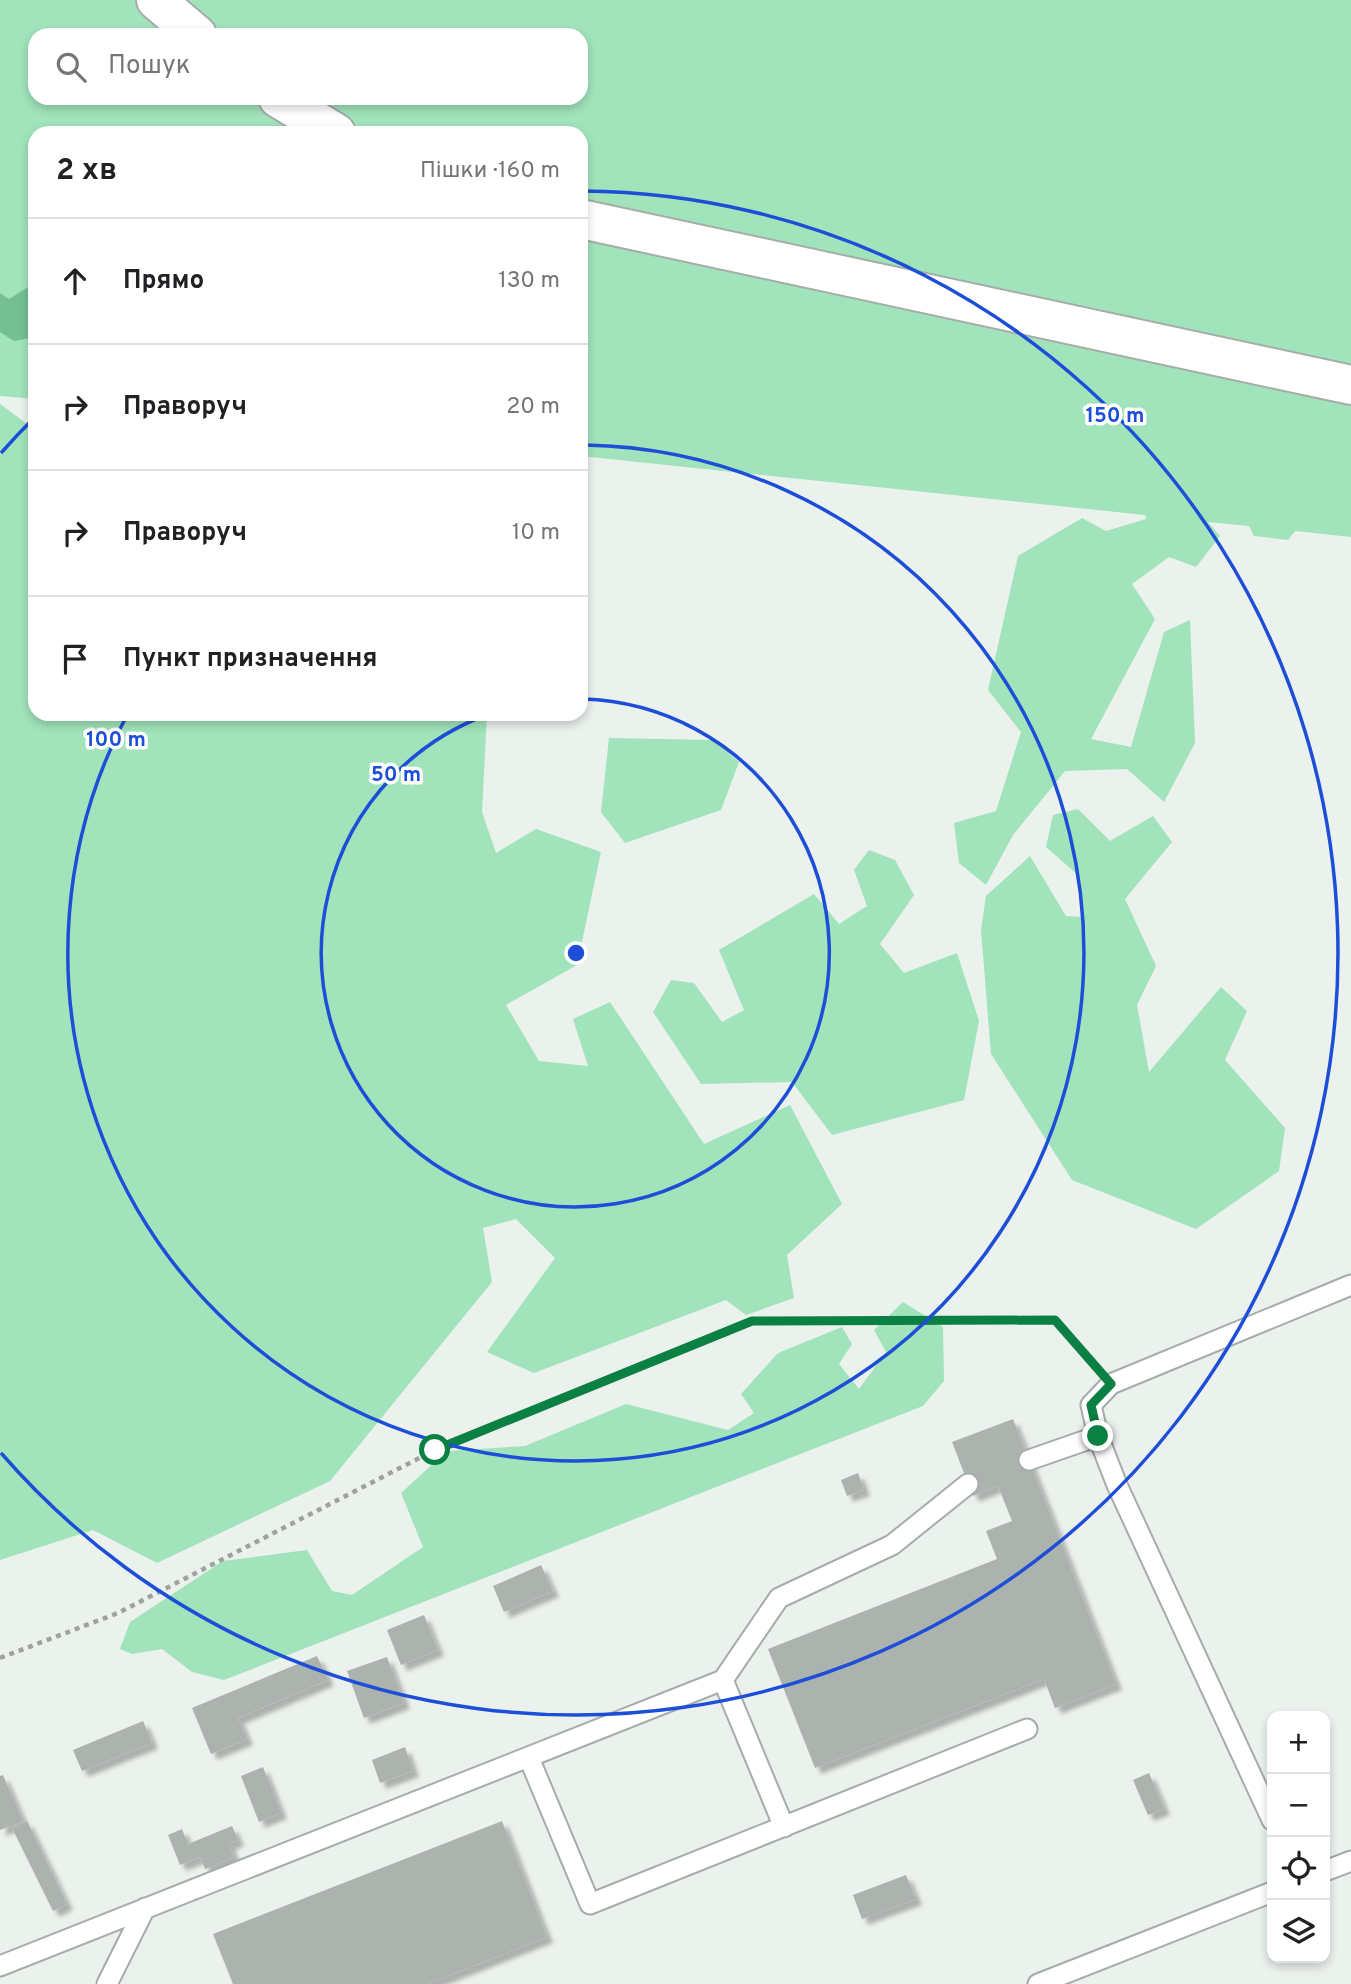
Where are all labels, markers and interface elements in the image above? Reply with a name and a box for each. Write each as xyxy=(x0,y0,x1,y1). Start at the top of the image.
search box xyxy=(28,28,588,105)
icon: search xyxy=(52,48,90,86)
text: Пошук xyxy=(108,50,191,83)
text: 2 хв xyxy=(56,153,117,190)
text: Пішки · 160 m xyxy=(420,157,560,186)
icon: ahead xyxy=(56,262,94,300)
text: Прямо xyxy=(123,265,204,298)
text: 130 m xyxy=(498,267,560,296)
icon: right xyxy=(56,388,94,426)
text: Праворуч xyxy=(123,391,247,424)
text: 20 m xyxy=(506,393,560,422)
text: 150 m xyxy=(1086,403,1144,430)
icon: right xyxy=(56,514,94,552)
text: Праворуч xyxy=(123,517,247,550)
text: 10 m xyxy=(512,519,560,548)
icon: arrive xyxy=(56,640,94,678)
text: Пункт призначення xyxy=(123,643,377,676)
text: 100 m xyxy=(86,727,146,754)
text: 50 m xyxy=(371,762,421,789)
centre of rings xyxy=(564,941,588,965)
route end xyxy=(1082,1420,1113,1451)
route start xyxy=(419,1434,450,1465)
map controls xyxy=(1267,1711,1330,1963)
button: + xyxy=(1267,1711,1330,1774)
button: − xyxy=(1267,1774,1330,1837)
button: locate xyxy=(1267,1837,1330,1900)
button: layers xyxy=(1267,1900,1330,1963)

